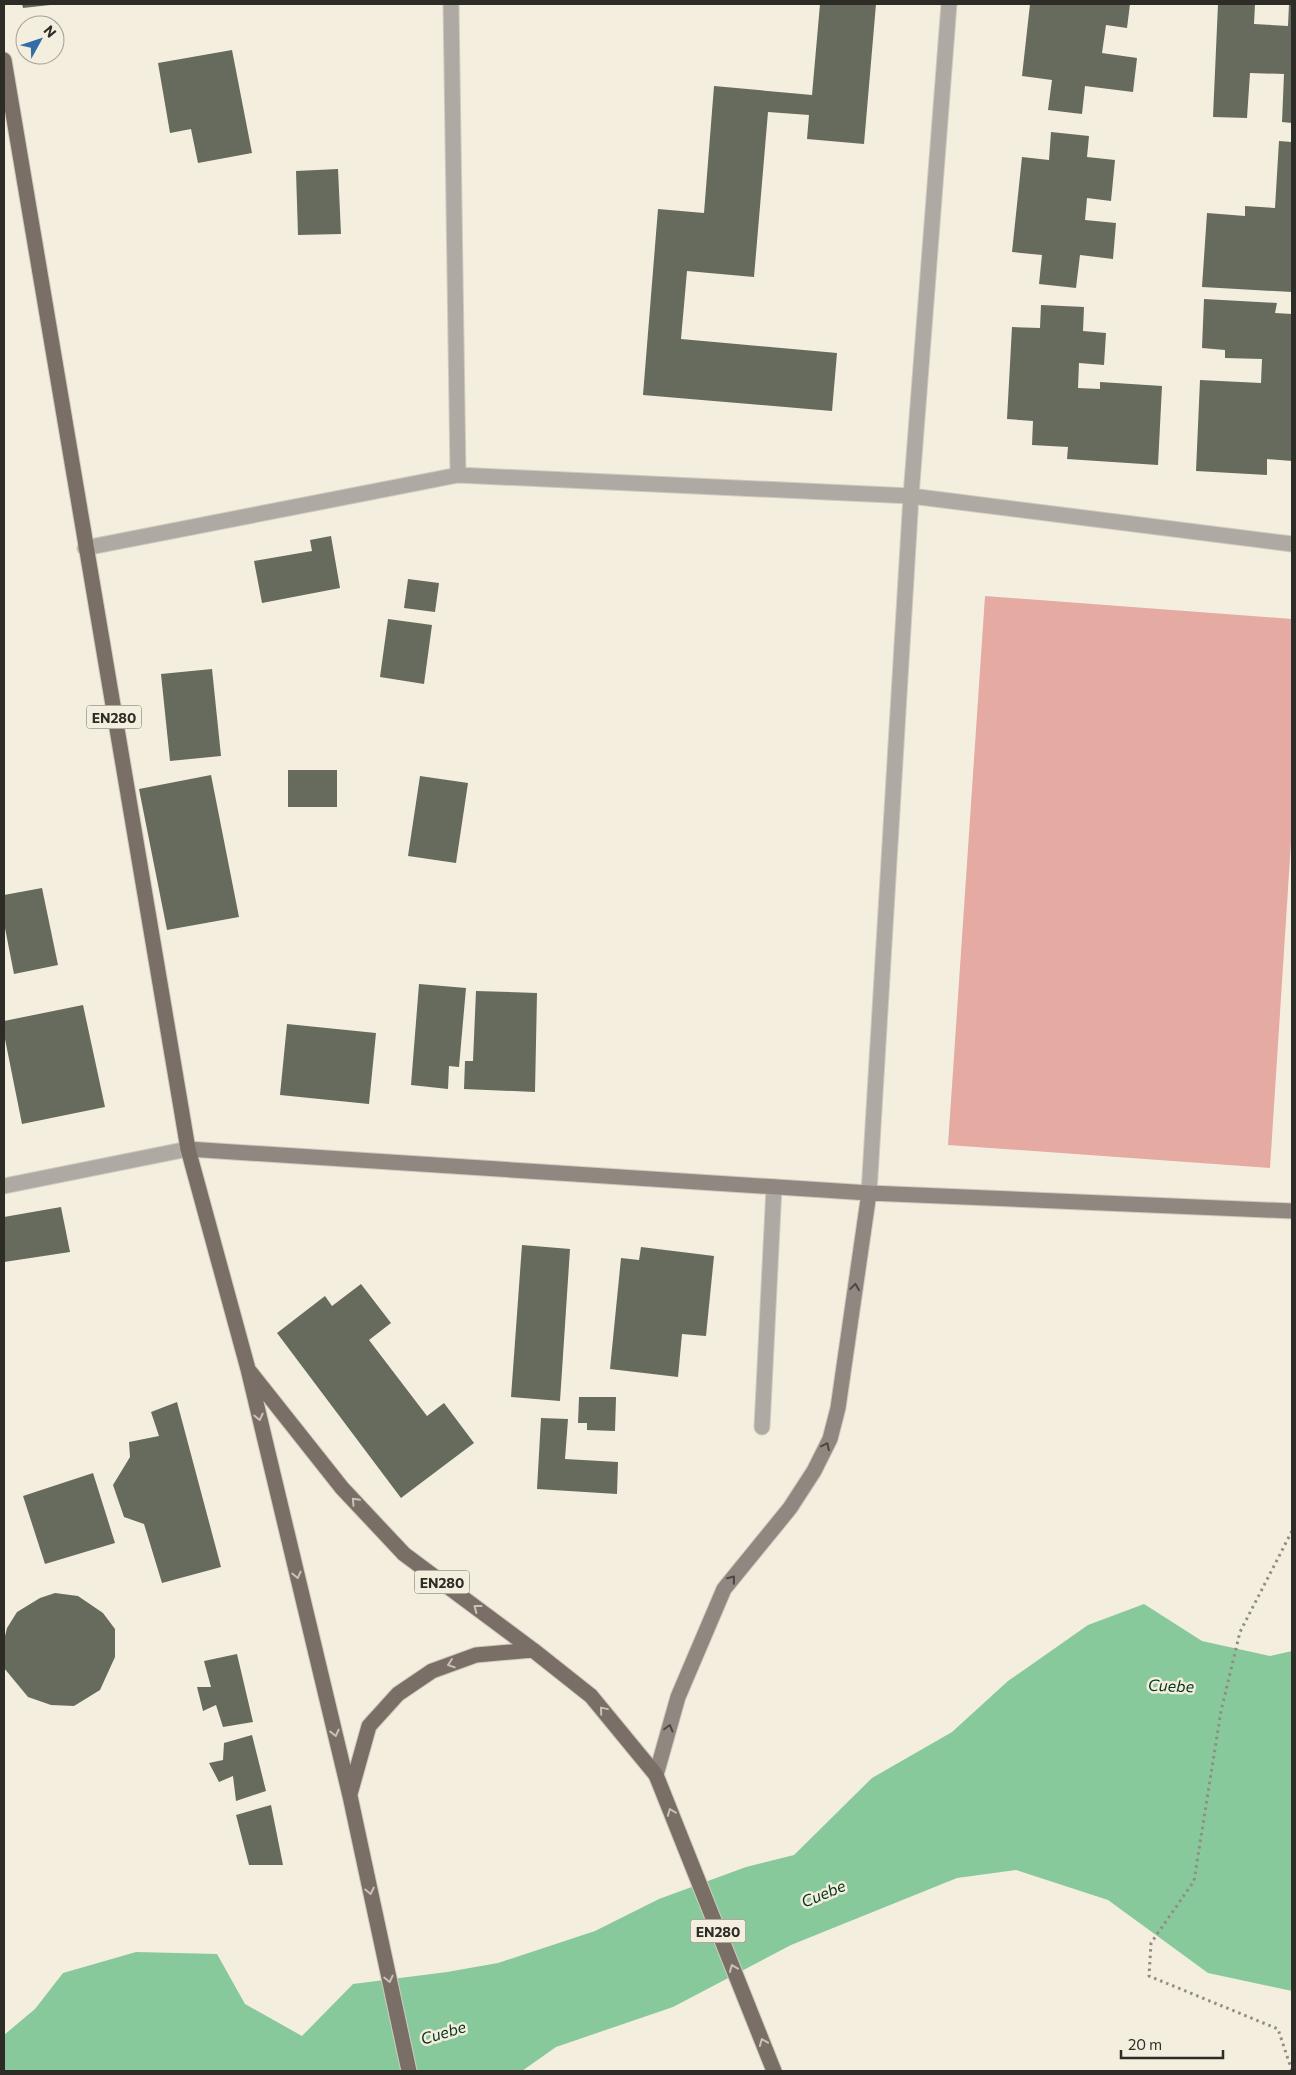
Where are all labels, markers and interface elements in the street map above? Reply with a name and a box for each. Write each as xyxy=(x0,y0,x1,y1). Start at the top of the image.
north arrow xyxy=(15,15,65,65)
text: N xyxy=(40,22,60,41)
road number: EN280 xyxy=(86,706,142,729)
one-way arrow xyxy=(849,1283,860,1291)
one-way arrow xyxy=(253,1412,264,1421)
one-way arrow xyxy=(820,1443,830,1452)
one-way arrow xyxy=(352,1498,361,1507)
one-way arrow xyxy=(291,1570,302,1579)
road number: EN280 xyxy=(414,1570,470,1594)
one-way arrow xyxy=(727,1576,735,1585)
one-way arrow xyxy=(473,1605,483,1614)
one-way arrow xyxy=(447,1658,456,1668)
water label: Cuebe xyxy=(1148,1675,1195,1695)
one-way arrow xyxy=(599,1707,608,1716)
one-way arrow xyxy=(664,1724,674,1732)
one-way arrow xyxy=(329,1728,340,1737)
one-way arrow xyxy=(667,1808,677,1817)
water label: Cuebe xyxy=(798,1875,849,1911)
one-way arrow xyxy=(364,1887,374,1896)
road number: EN280 xyxy=(690,1920,746,1942)
one-way arrow xyxy=(729,1964,739,1973)
one-way arrow xyxy=(383,1975,393,1984)
water label: Cuebe xyxy=(418,2016,468,2048)
scale bar xyxy=(1121,2028,1224,2060)
text: 20 m xyxy=(1128,2035,1162,2053)
one-way arrow xyxy=(759,2038,769,2047)

